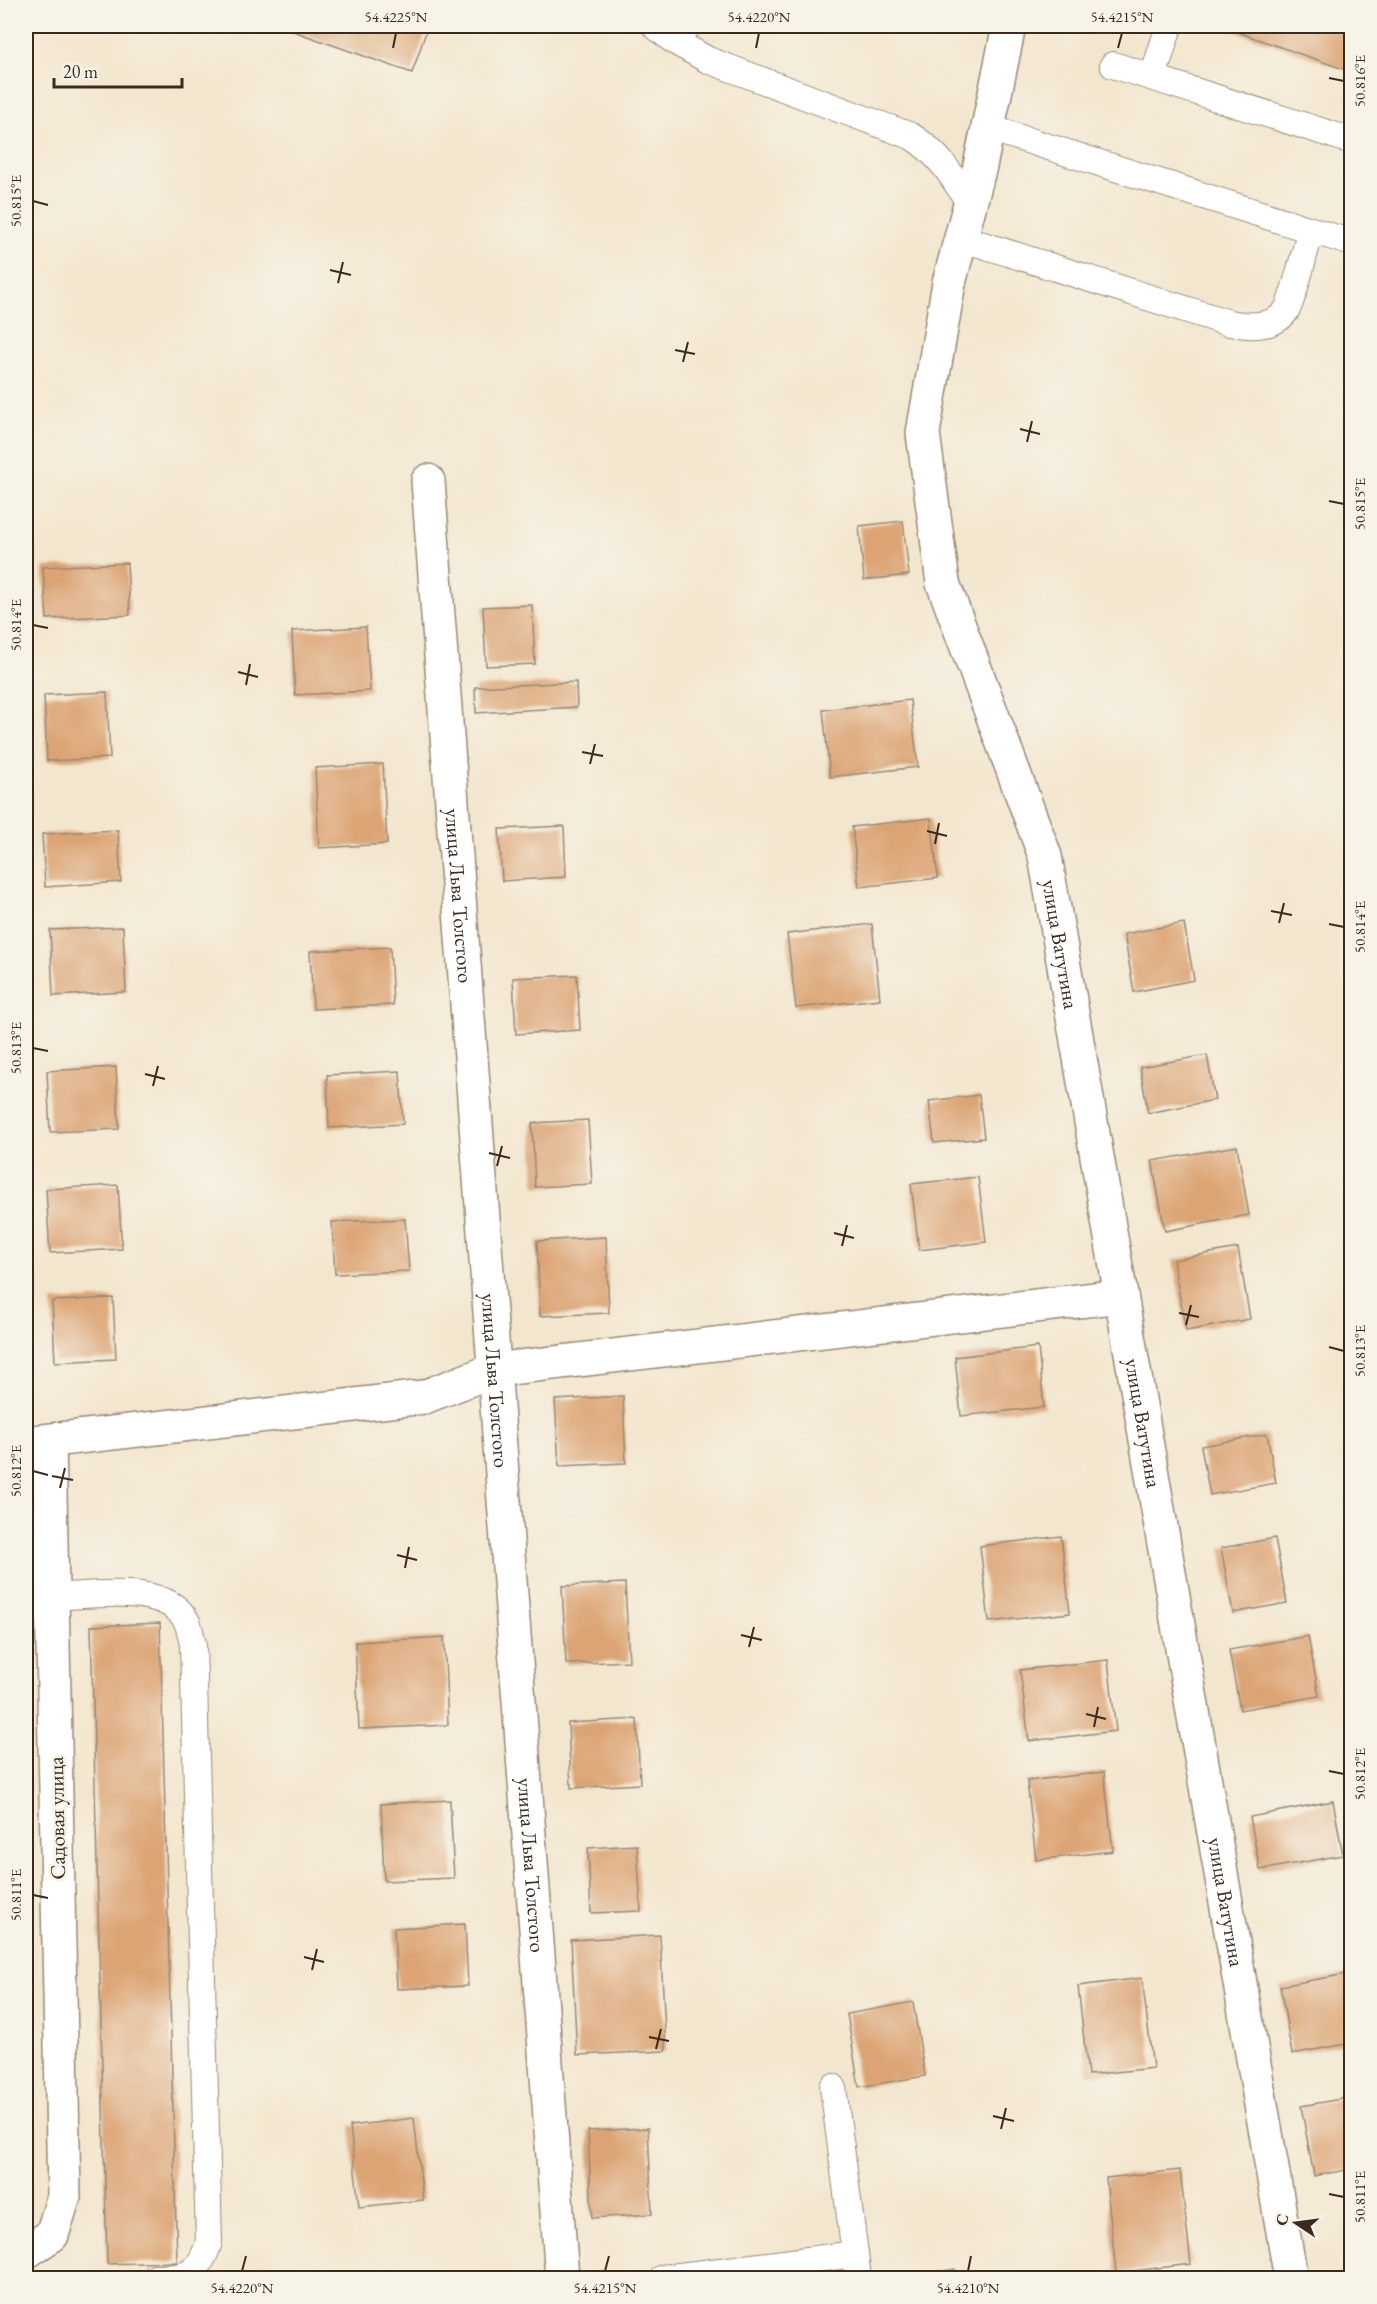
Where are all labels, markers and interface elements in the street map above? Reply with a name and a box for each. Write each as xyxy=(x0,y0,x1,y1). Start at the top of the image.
text: 54.4225°N xyxy=(365,7,428,26)
text: 54.4220°N xyxy=(728,7,791,26)
text: 54.4215°N xyxy=(1091,7,1154,26)
scale bar xyxy=(54,51,182,89)
text: 50.816°E xyxy=(1350,54,1369,107)
text: 20 m xyxy=(63,60,98,83)
text: 50.815°E xyxy=(6,174,25,227)
text: 50.815°E xyxy=(1350,477,1369,530)
text: 50.814°E xyxy=(6,598,25,651)
street label: улица Льва Толстого xyxy=(439,807,479,984)
street label: улица Ватутина xyxy=(1036,877,1085,1012)
text: 50.814°E xyxy=(1350,900,1369,953)
text: 50.813°E xyxy=(6,1021,25,1074)
street label: улица Льва Толстого xyxy=(476,1292,516,1469)
text: 50.813°E xyxy=(1350,1324,1369,1377)
street label: улица Ватутина xyxy=(1119,1356,1168,1490)
text: 50.812°E xyxy=(6,1444,25,1497)
text: 50.812°E xyxy=(1350,1747,1369,1800)
street label: Садовая улица xyxy=(42,1756,71,1880)
street label: улица Льва Толстого xyxy=(512,1777,552,1953)
street label: улица Ватутина xyxy=(1202,1835,1251,1969)
text: 50.811°E xyxy=(6,1868,25,1921)
text: 50.811°E xyxy=(1350,2170,1369,2223)
north arrow xyxy=(1266,2193,1326,2253)
text: С xyxy=(1270,2212,1293,2228)
text: 54.4220°N xyxy=(211,2278,274,2297)
text: 54.4215°N xyxy=(574,2278,637,2297)
text: 54.4210°N xyxy=(937,2278,1000,2297)

